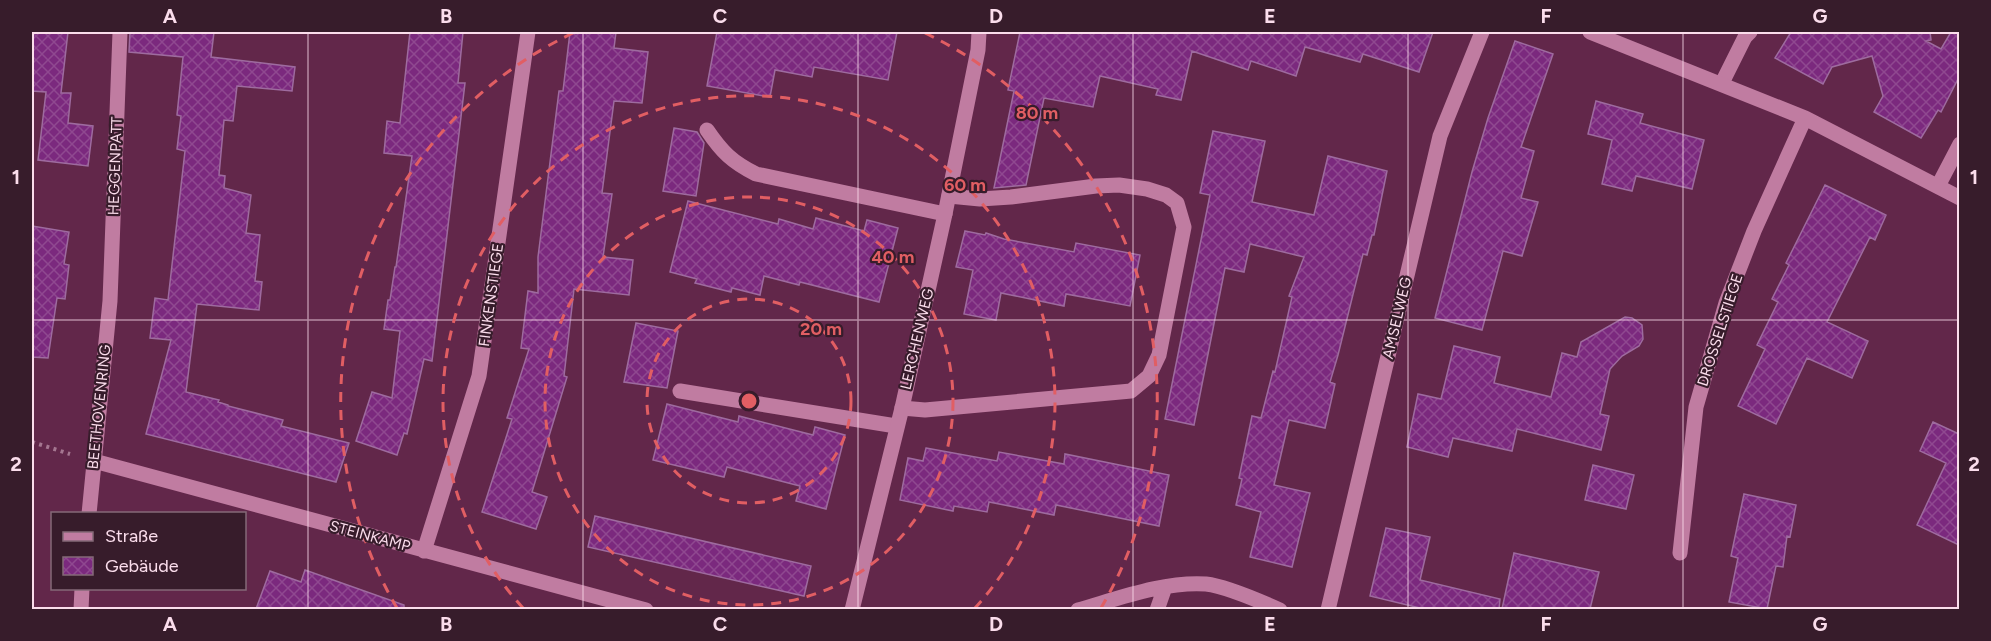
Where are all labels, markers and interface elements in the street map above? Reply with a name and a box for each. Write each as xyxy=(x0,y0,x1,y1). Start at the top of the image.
text: A xyxy=(163,4,178,28)
text: B xyxy=(440,4,452,28)
text: C xyxy=(713,4,727,28)
text: D xyxy=(989,4,1003,28)
text: E xyxy=(1264,4,1276,28)
text: F xyxy=(1540,4,1552,28)
text: G xyxy=(1813,4,1828,28)
text: 80 m xyxy=(1016,102,1058,124)
street label: HEGGENPATT xyxy=(104,116,126,216)
text: 1 xyxy=(12,165,20,189)
text: 1 xyxy=(1970,165,1978,189)
text: 60 m xyxy=(944,174,986,196)
street label: FINKENSTIEGE xyxy=(475,242,507,348)
text: 40 m xyxy=(871,246,915,268)
street label: DROSSELSTIEGE xyxy=(1693,272,1747,388)
street label: AMSELWEG xyxy=(1379,275,1415,361)
street label: LERCHENWEG xyxy=(897,287,937,391)
text: 20 m xyxy=(800,318,842,340)
street label: BEETHOVENRING xyxy=(83,344,115,470)
centre of rings xyxy=(739,391,759,411)
text: 2 xyxy=(10,452,22,476)
text: 2 xyxy=(1968,452,1980,476)
legend xyxy=(51,512,246,590)
street label: STEINKAMP xyxy=(328,517,413,555)
text: Straße xyxy=(105,525,158,547)
text: Gebäude xyxy=(105,555,179,577)
text: A xyxy=(163,612,178,636)
text: B xyxy=(440,612,452,636)
text: C xyxy=(713,612,727,636)
text: D xyxy=(989,612,1003,636)
text: E xyxy=(1264,612,1276,636)
text: F xyxy=(1540,612,1552,636)
text: G xyxy=(1813,612,1828,636)

